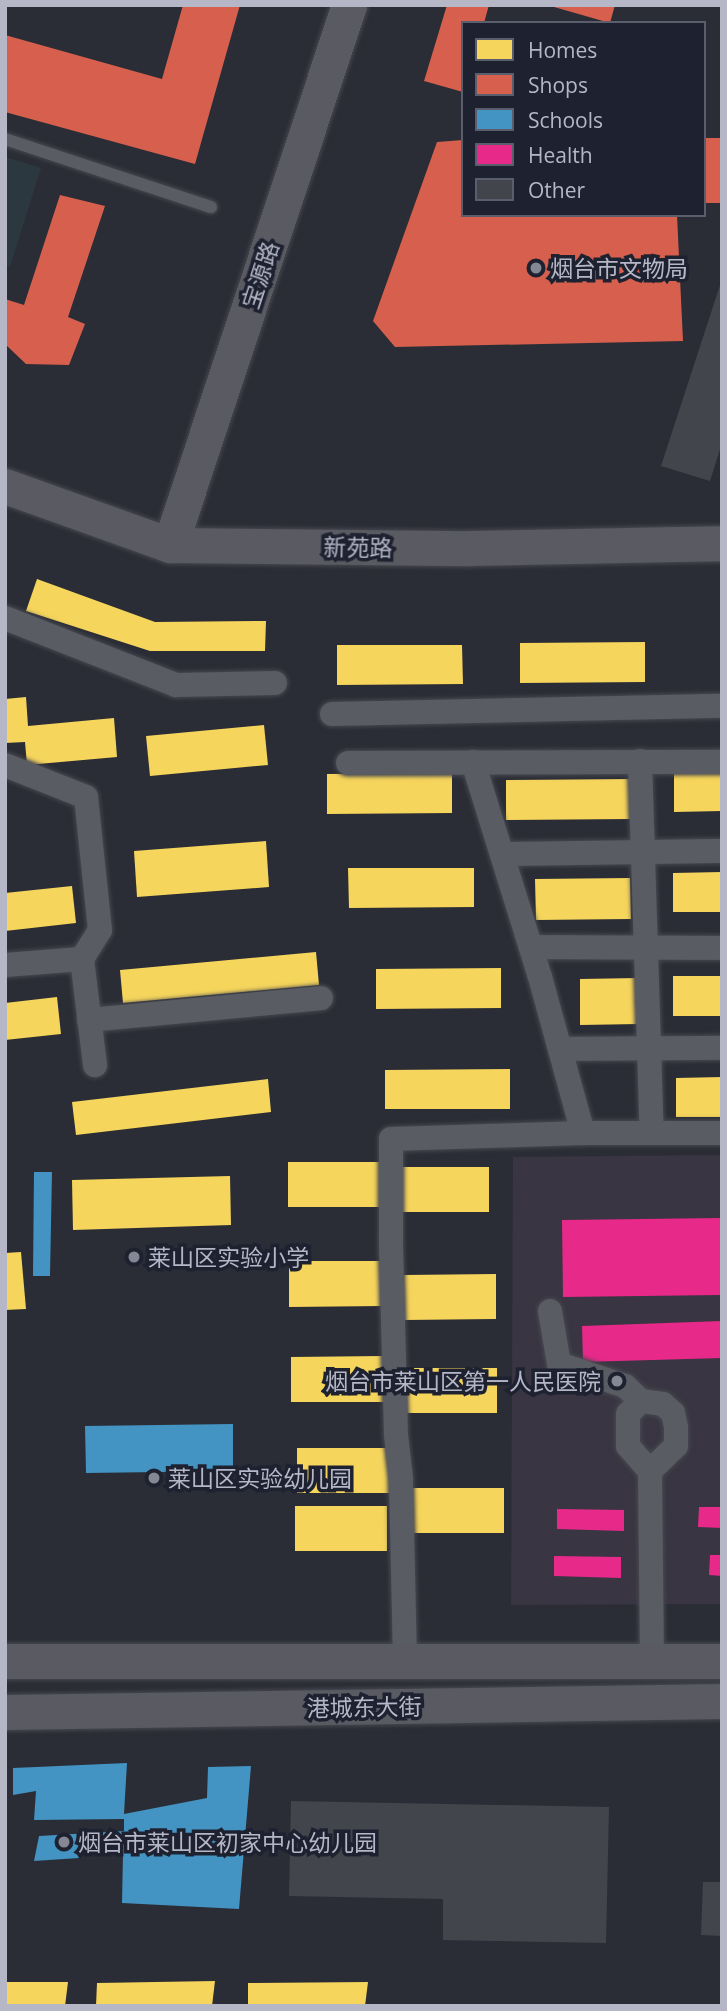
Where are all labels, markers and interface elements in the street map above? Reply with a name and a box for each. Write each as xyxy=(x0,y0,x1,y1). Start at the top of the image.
legend xyxy=(461,21,706,217)
text: Homes xyxy=(528,36,597,64)
text: Shops xyxy=(528,71,588,99)
text: Schools xyxy=(528,106,603,134)
text: Health xyxy=(528,141,593,169)
text: Other xyxy=(528,176,585,204)
street label: 宝源路 xyxy=(236,238,284,312)
place label: 烟台市文物局 xyxy=(550,254,688,282)
marker: 烟台市文物局 xyxy=(528,260,544,276)
street label: 新苑路 xyxy=(323,533,393,561)
place label: 莱山区实验小学 xyxy=(148,1243,309,1271)
marker: 莱山区实验小学 xyxy=(126,1249,142,1265)
place label: 烟台市莱山区第一人民医院 xyxy=(325,1367,601,1395)
marker: 烟台市莱山区第一人民医院 xyxy=(607,1371,627,1391)
place label: 莱山区实验幼儿园 xyxy=(168,1464,352,1492)
marker: 莱山区实验幼儿园 xyxy=(146,1470,162,1486)
street label: 港城东大街 xyxy=(306,1692,422,1722)
place label: 烟台市莱山区初家中心幼儿园 xyxy=(78,1828,377,1856)
marker: 烟台市莱山区初家中心幼儿园 xyxy=(56,1834,72,1850)

